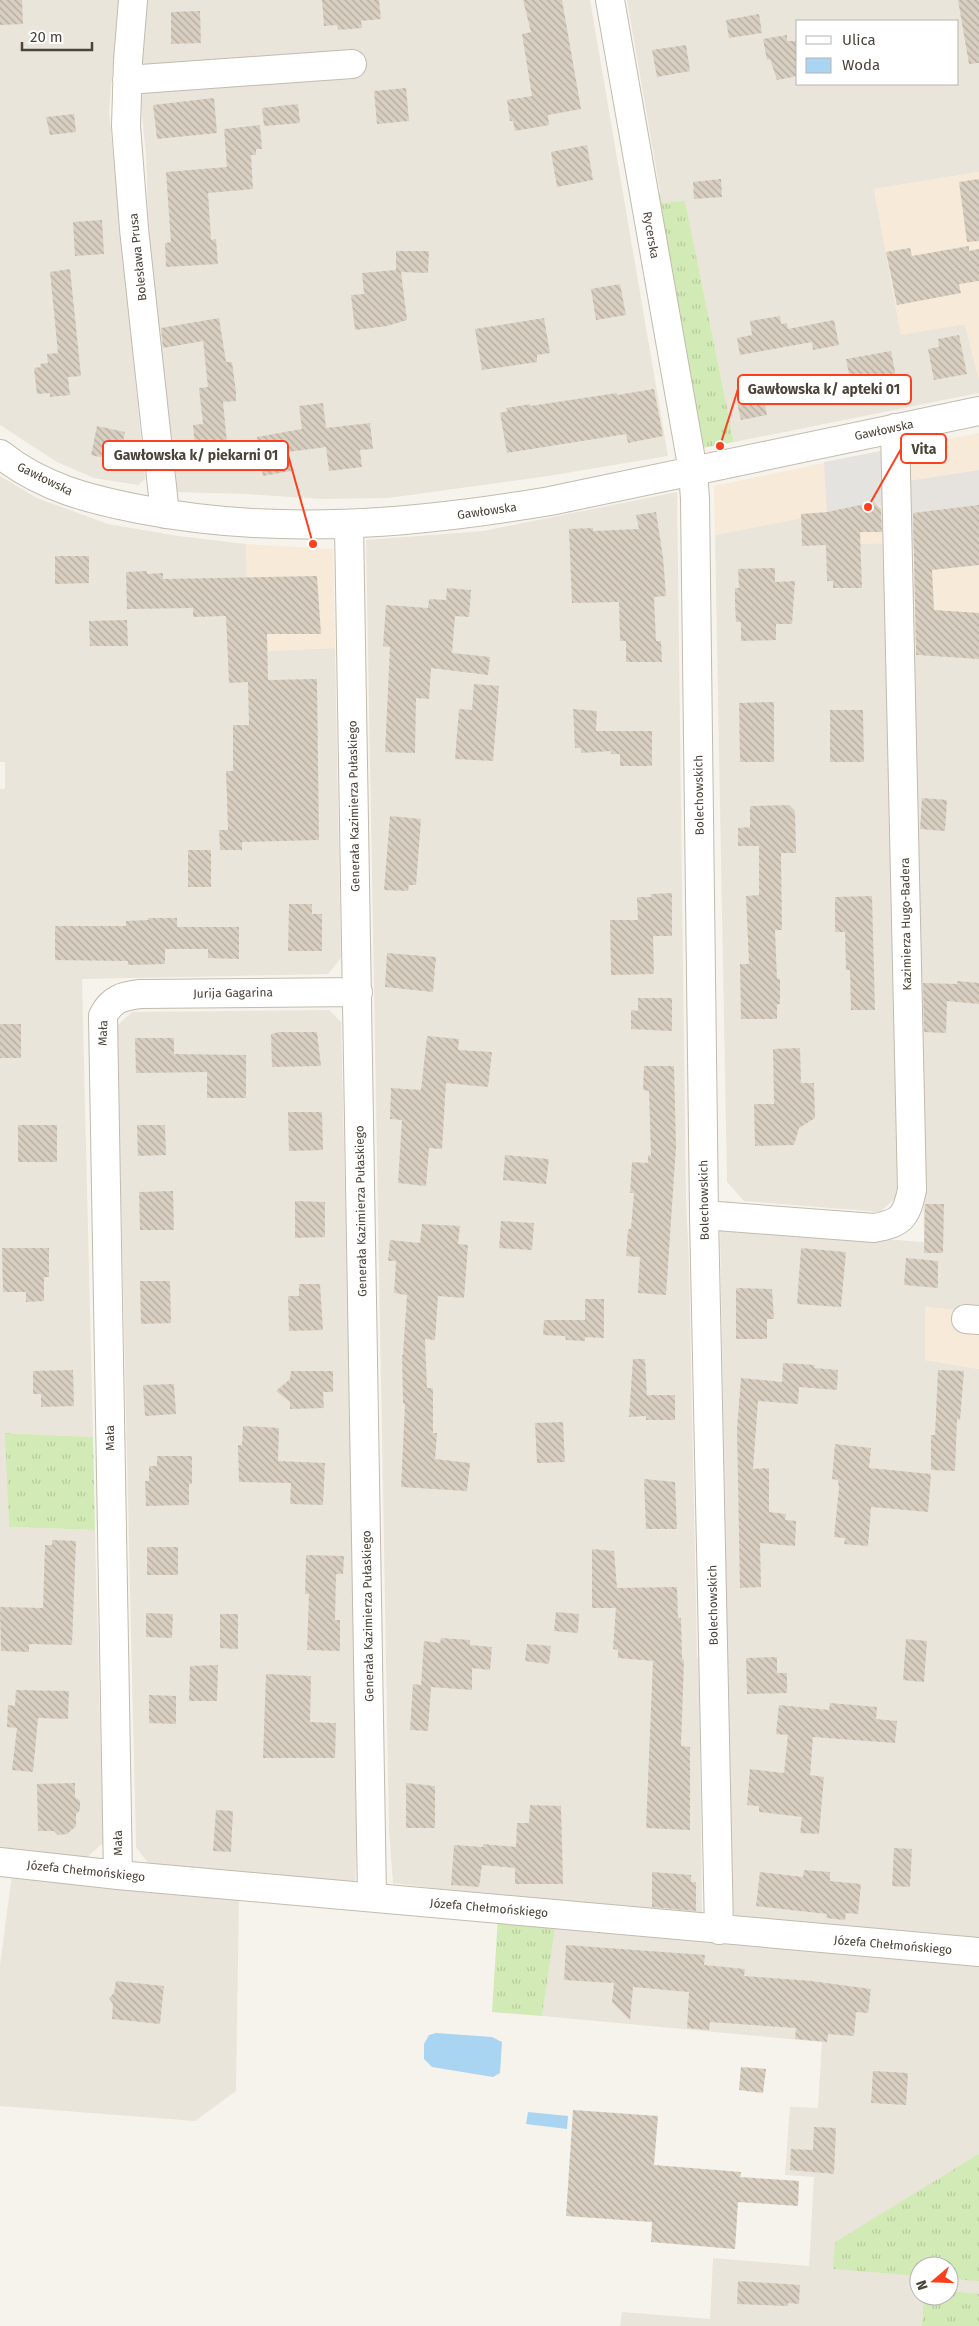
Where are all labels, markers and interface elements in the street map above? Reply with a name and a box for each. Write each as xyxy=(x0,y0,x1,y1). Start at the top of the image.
scale bar xyxy=(22,20,92,52)
legend xyxy=(796,20,959,85)
text: 20 m xyxy=(30,28,63,46)
text: Ulica xyxy=(842,31,876,49)
text: Woda xyxy=(842,56,880,74)
street label: Rycerska xyxy=(640,210,662,260)
street label: Bolesława Prusa xyxy=(126,212,150,302)
callout: Gawłowska k/ apteki 01 xyxy=(738,375,911,404)
text: Gawłowska k/ apteki 01 xyxy=(748,381,900,398)
street label: Gawłowska xyxy=(853,417,915,443)
callout: Vita xyxy=(901,434,946,463)
callout: Gawłowska k/ piekarni 01 xyxy=(103,441,288,470)
text: Vita xyxy=(911,441,937,458)
text: Gawłowska k/ piekarni 01 xyxy=(114,447,278,464)
street label: Gawłowska xyxy=(15,460,75,498)
street label: Gawłowska xyxy=(456,500,518,522)
street label: Generała Kazimierza Pułaskiego xyxy=(346,720,362,892)
street label: Bolechowskich xyxy=(691,755,707,835)
street label: Kazimierza Hugo-Badera xyxy=(898,857,914,991)
street label: Jurija Gagarina xyxy=(193,985,273,1001)
street label: Mała xyxy=(96,1020,110,1046)
street label: Generała Kazimierza Pułaskiego xyxy=(353,1125,369,1297)
street label: Bolechowskich xyxy=(696,1160,712,1240)
street label: Mała xyxy=(103,1425,117,1451)
street label: Generała Kazimierza Pułaskiego xyxy=(360,1530,376,1702)
street label: Bolechowskich xyxy=(705,1565,721,1645)
street label: Mała xyxy=(111,1830,125,1856)
street label: Józefa Chełmońskiego xyxy=(26,1858,146,1884)
street label: Józefa Chełmońskiego xyxy=(429,1896,549,1920)
street label: Józefa Chełmońskiego xyxy=(833,1933,953,1957)
north arrow xyxy=(909,2256,959,2306)
text: N xyxy=(913,2278,932,2292)

